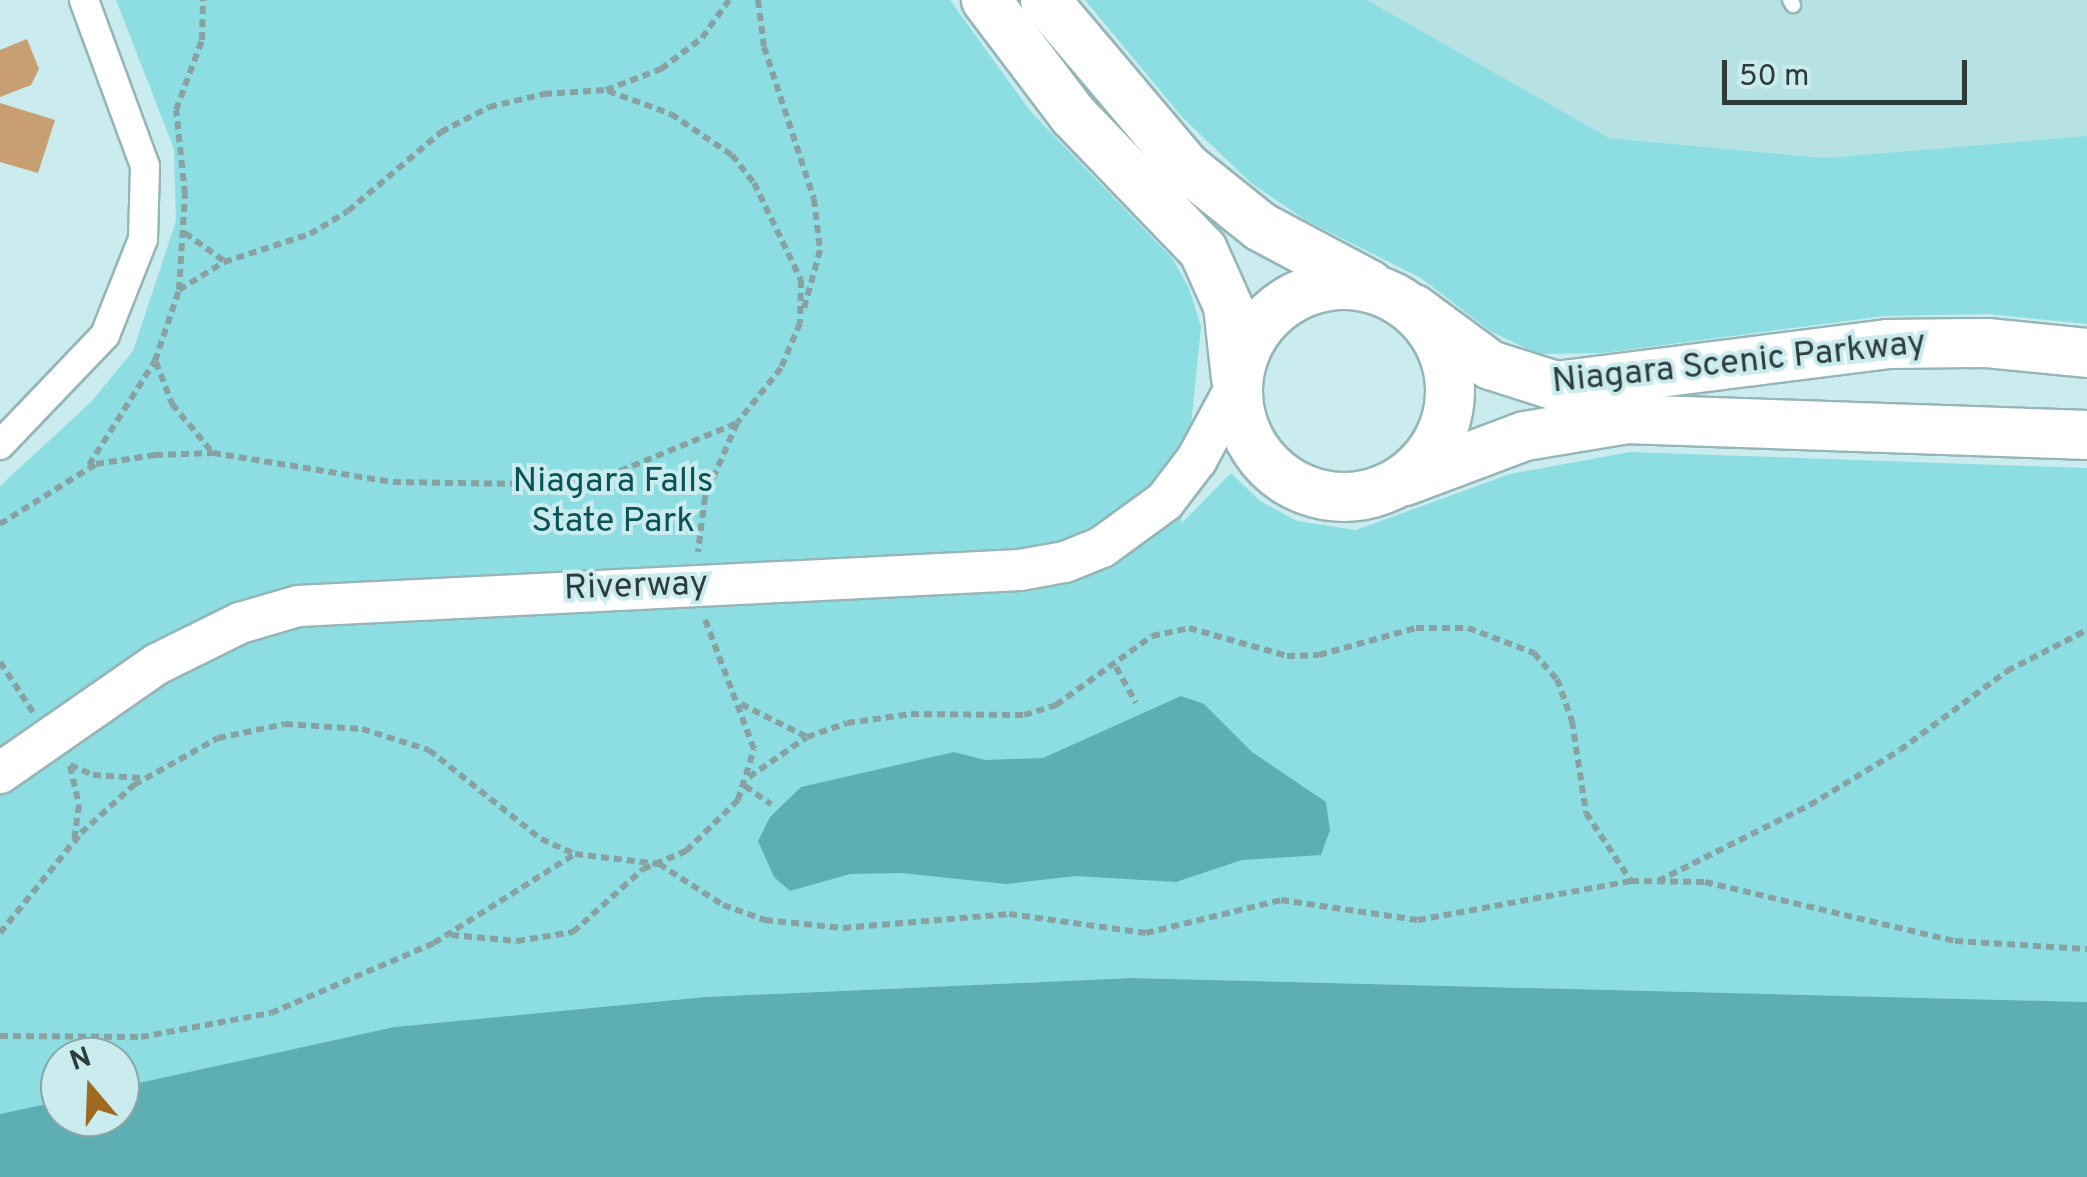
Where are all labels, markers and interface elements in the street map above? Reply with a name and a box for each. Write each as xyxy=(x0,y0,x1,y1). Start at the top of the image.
scale bar xyxy=(1727,40,1972,102)
text: 50 m xyxy=(1739,59,1809,96)
street label: Niagara Scenic Parkway xyxy=(1550,322,1928,404)
park label: Niagara Falls State Park xyxy=(512,461,714,543)
street label: Riverway xyxy=(563,563,709,611)
north arrow xyxy=(40,1037,140,1137)
text: N xyxy=(66,1040,96,1081)

